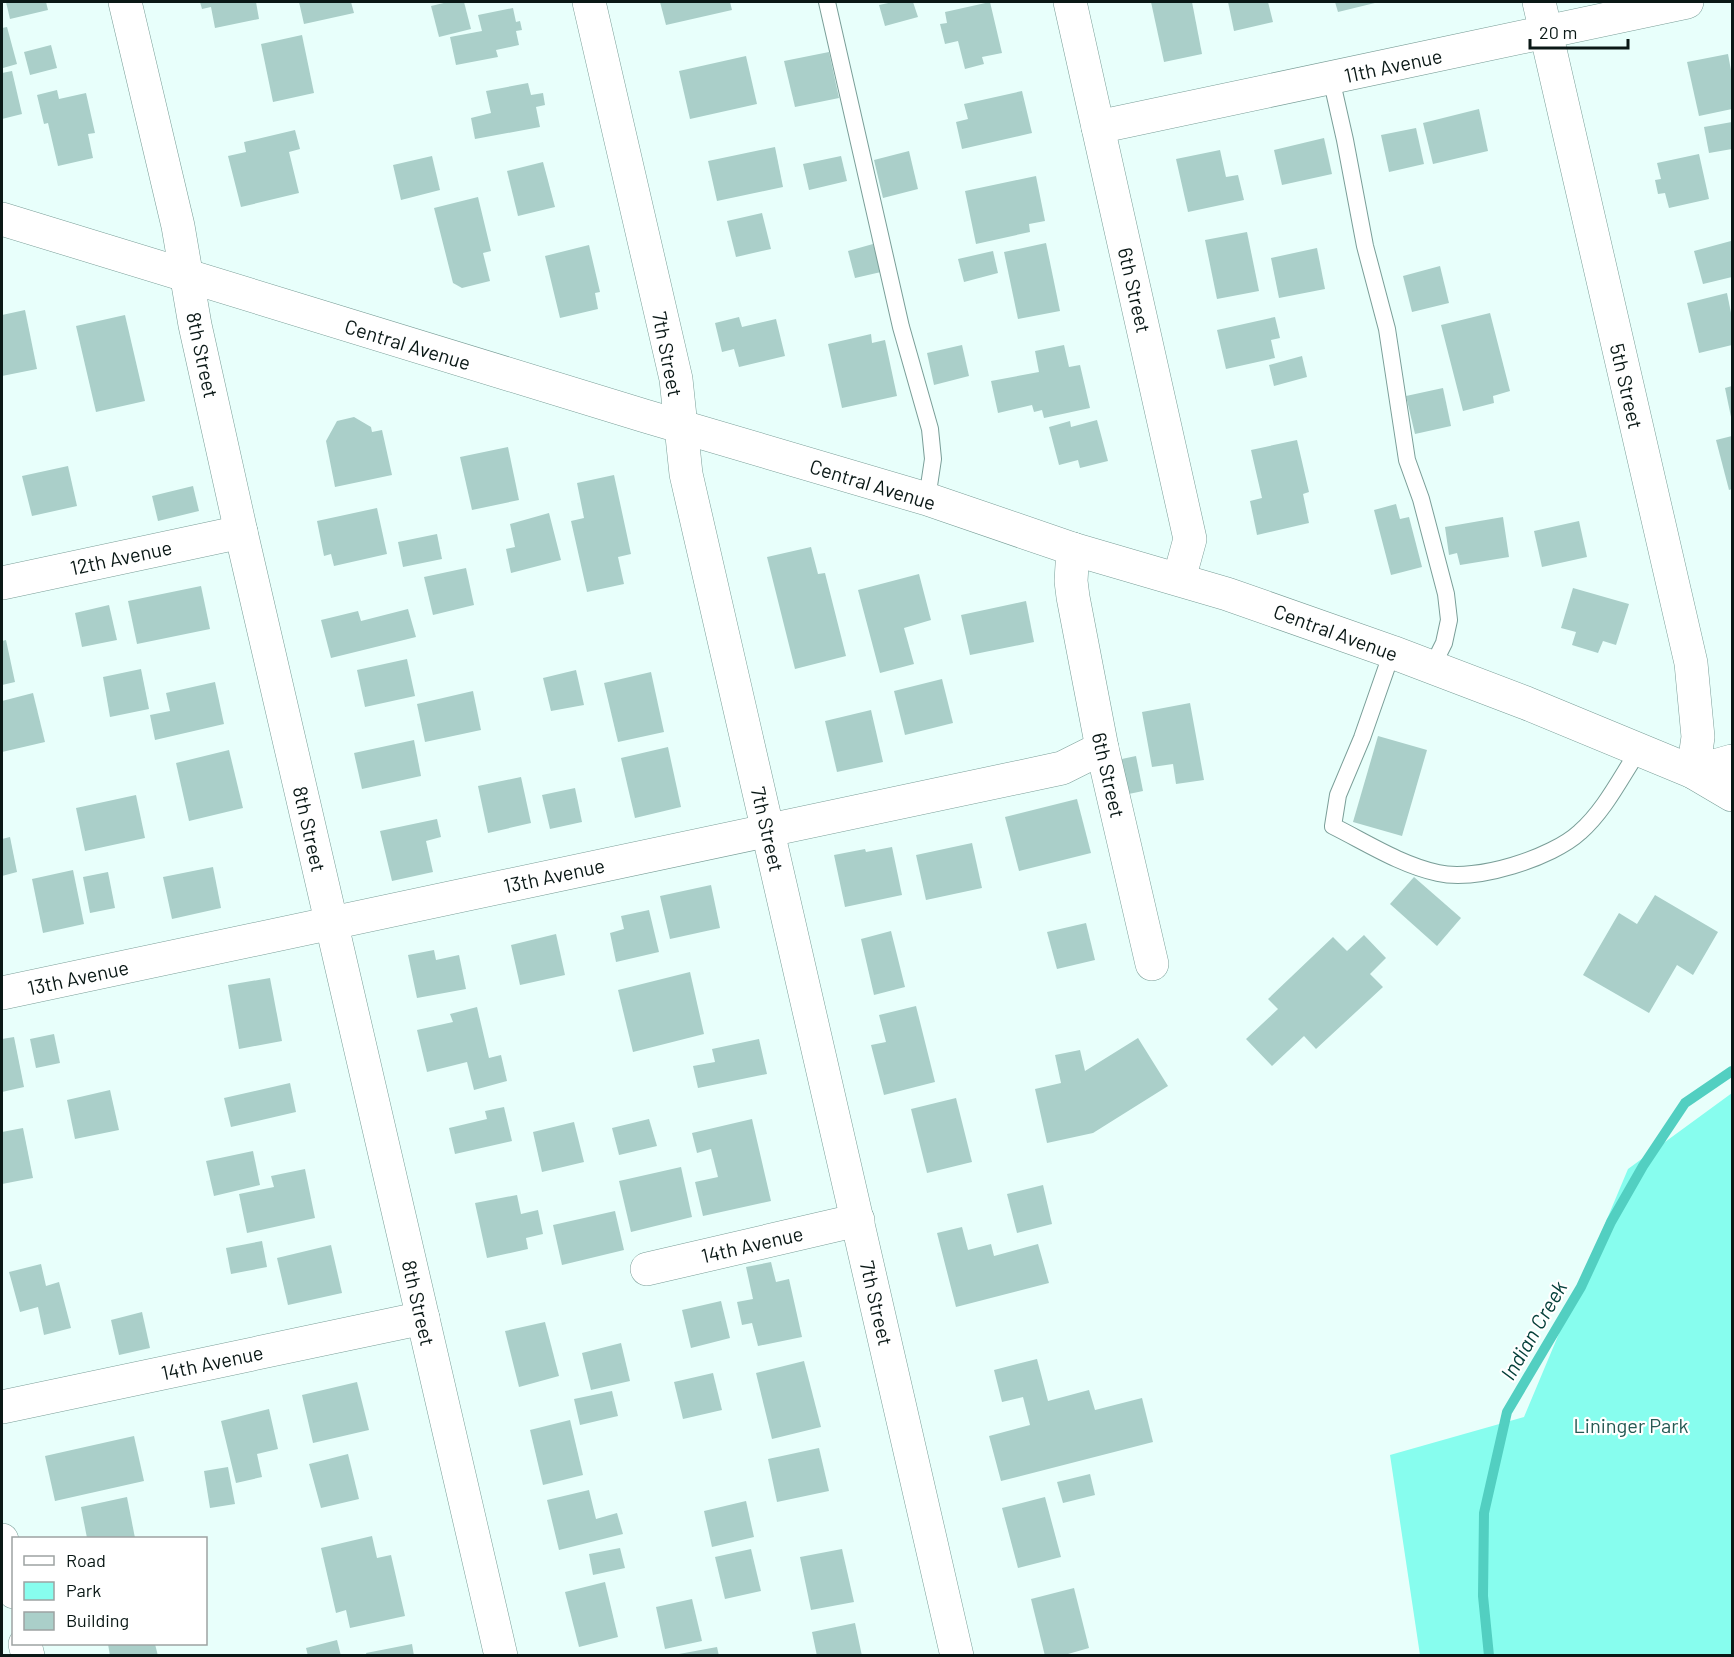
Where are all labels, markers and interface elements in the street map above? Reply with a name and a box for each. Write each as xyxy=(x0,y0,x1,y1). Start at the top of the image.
scale bar xyxy=(1530,12,1628,50)
text: 20 m xyxy=(1539,21,1577,43)
street label: 11th Avenue xyxy=(1342,43,1444,87)
street label: 6th Street xyxy=(1114,245,1156,335)
street label: 7th Street xyxy=(648,309,688,399)
street label: 8th Street xyxy=(182,310,224,400)
street label: Central Avenue xyxy=(342,313,474,375)
street label: 5th Street xyxy=(1606,341,1648,431)
street label: Central Avenue xyxy=(807,453,939,515)
street label: 12th Avenue xyxy=(68,535,174,579)
street label: Central Avenue xyxy=(1271,598,1401,666)
street label: 6th Street xyxy=(1088,730,1130,820)
street label: 8th Street xyxy=(289,784,331,874)
street label: 7th Street xyxy=(747,784,789,874)
street label: 13th Avenue xyxy=(501,853,607,897)
street label: 13th Avenue xyxy=(25,955,131,999)
street label: 14th Avenue xyxy=(699,1221,805,1267)
street label: 8th Street xyxy=(398,1258,440,1348)
street label: 7th Street xyxy=(856,1258,898,1348)
water label: Indian Creek xyxy=(1495,1275,1572,1384)
street label: 14th Avenue xyxy=(159,1339,265,1385)
park label: Lininger Park xyxy=(1573,1413,1689,1437)
legend xyxy=(12,1537,207,1645)
text: Road xyxy=(66,1549,106,1571)
text: Park xyxy=(66,1579,101,1601)
text: Building xyxy=(66,1609,129,1631)

